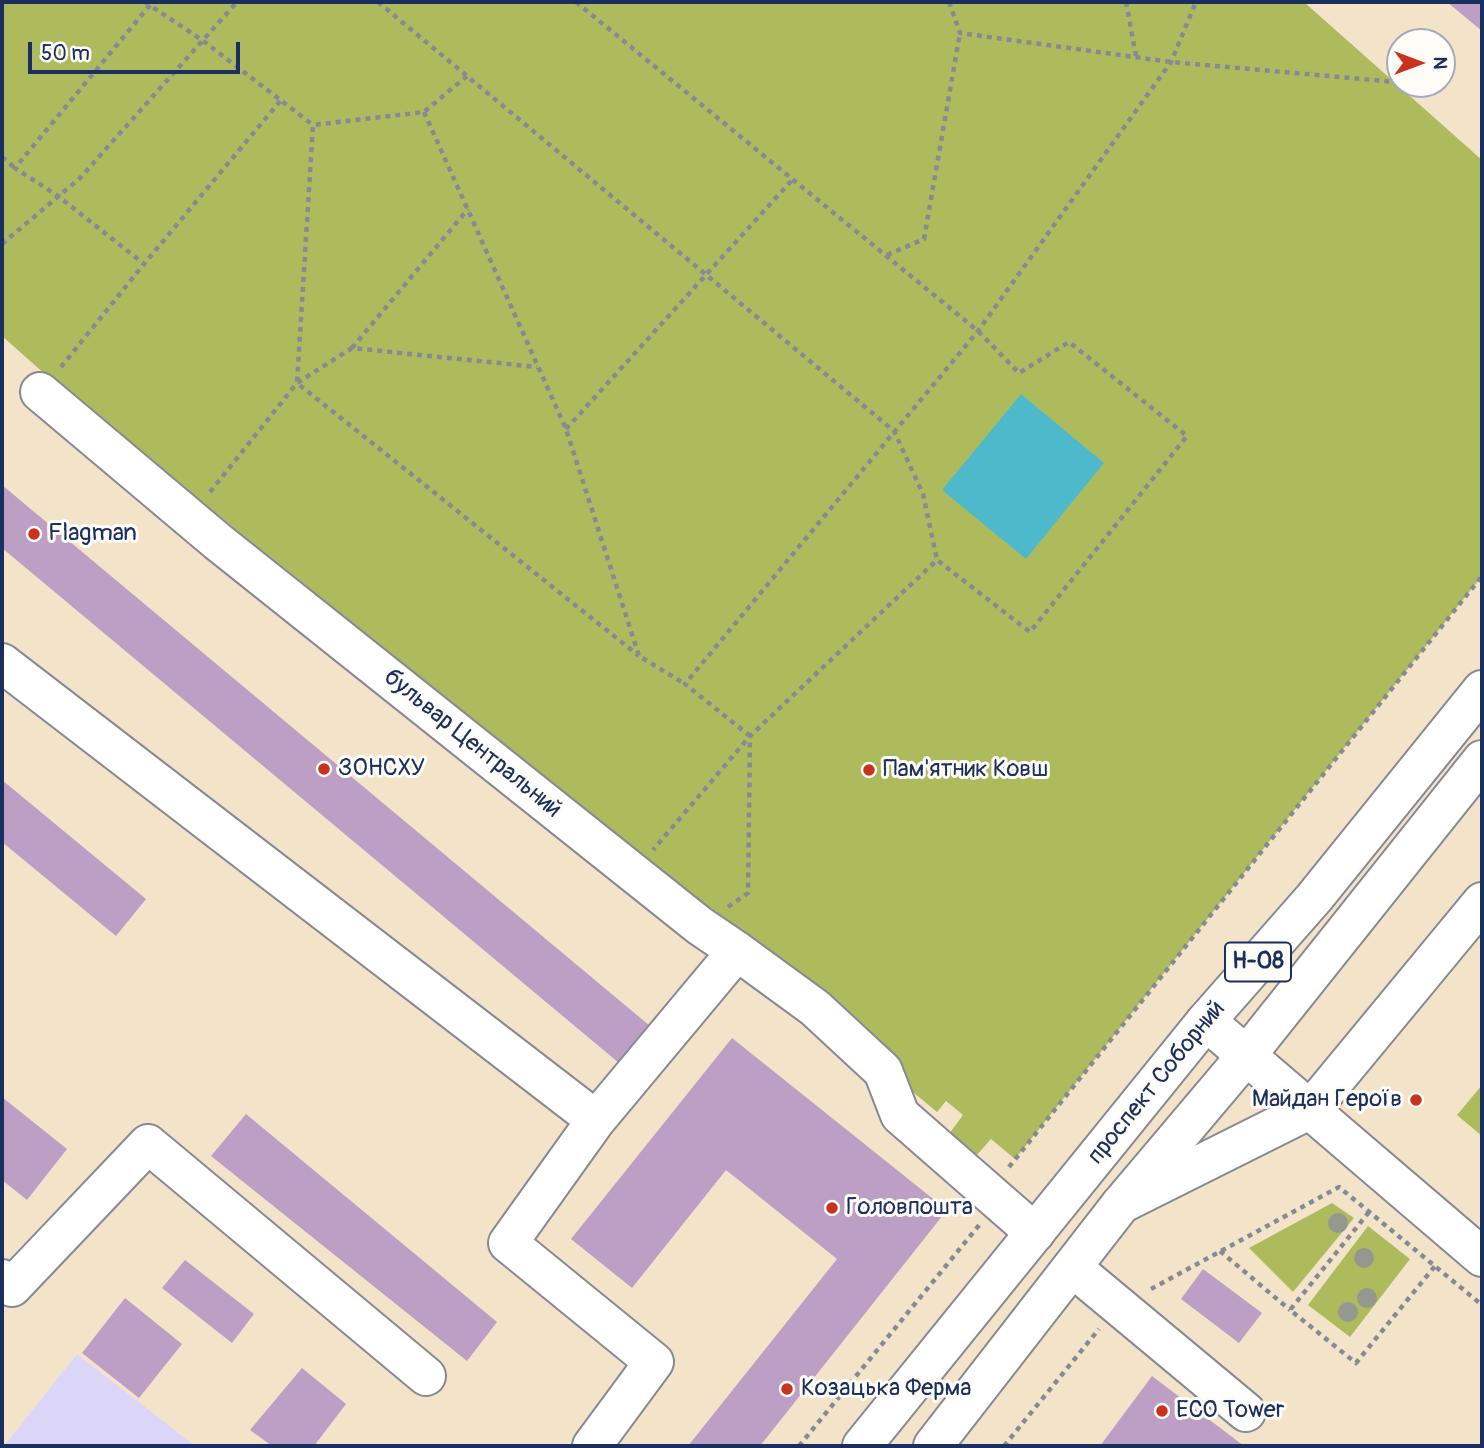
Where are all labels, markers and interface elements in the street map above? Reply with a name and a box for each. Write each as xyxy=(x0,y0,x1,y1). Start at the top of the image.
scale bar xyxy=(32,28,243,72)
north arrow xyxy=(1386,28,1456,98)
text: 50 m xyxy=(41,40,90,67)
text: N xyxy=(1428,57,1452,69)
place label: Flagman xyxy=(48,520,137,548)
marker: Flagman xyxy=(26,526,42,542)
street label: бульвар Центральний xyxy=(377,663,567,825)
place label: ЗОНСХУ xyxy=(338,755,425,783)
place label: Пам'ятник Ковш xyxy=(883,756,1048,784)
marker: ЗОНСХУ xyxy=(316,761,332,777)
marker: Пам'ятник Ковш xyxy=(861,762,877,778)
road number: Н-08 xyxy=(1225,942,1291,981)
street label: проспект Соборний xyxy=(1082,995,1232,1171)
place label: Майдан Героїв xyxy=(1252,1086,1402,1114)
marker: Майдан Героїв xyxy=(1408,1092,1424,1108)
place label: Головпошта xyxy=(846,1194,973,1222)
marker: Головпошта xyxy=(824,1200,840,1216)
place label: Козацька Ферма xyxy=(801,1375,971,1403)
marker: Козацька Ферма xyxy=(779,1381,795,1397)
place label: ECO Tower xyxy=(1176,1397,1284,1425)
marker: ECO Tower xyxy=(1154,1403,1170,1419)

